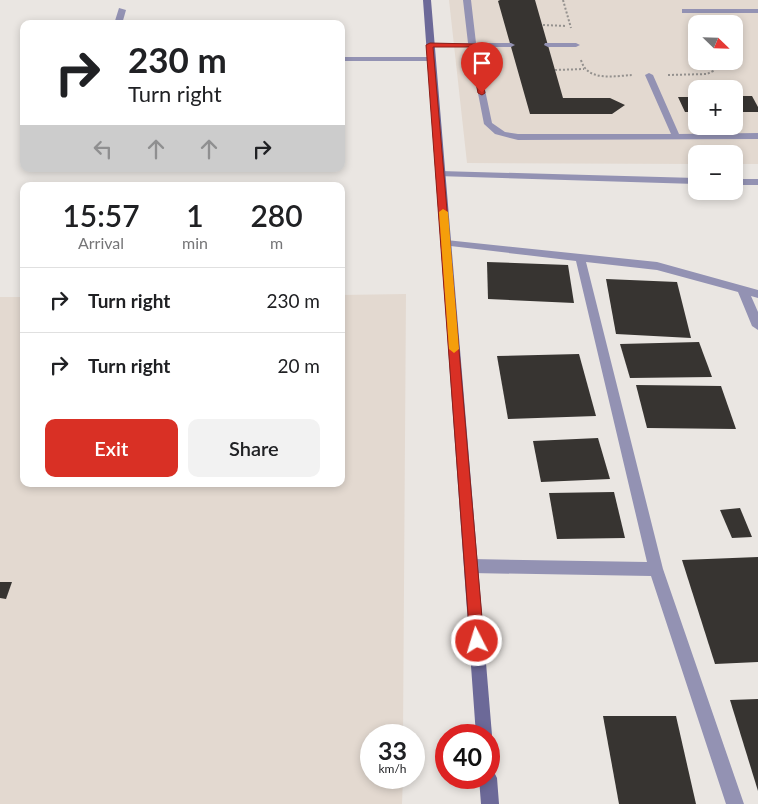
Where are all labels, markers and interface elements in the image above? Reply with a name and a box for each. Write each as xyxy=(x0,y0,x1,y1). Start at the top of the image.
north arrow xyxy=(688,15,742,70)
map controls xyxy=(688,15,743,200)
text: 230 m xyxy=(128,38,227,80)
icon: right xyxy=(45,40,110,105)
pin xyxy=(461,42,503,93)
icon: arrive xyxy=(468,49,496,77)
text: Turn right xyxy=(128,80,222,107)
button: + xyxy=(688,80,743,135)
icon: left xyxy=(89,135,117,163)
icon: ahead xyxy=(142,135,170,163)
icon: ahead xyxy=(195,135,223,163)
icon: right xyxy=(248,135,276,163)
button: − xyxy=(688,145,743,200)
text: 15:57 xyxy=(62,197,140,233)
text: 1 xyxy=(186,197,204,233)
text: 280 xyxy=(250,197,303,233)
text: Arrival xyxy=(78,233,124,252)
text: min xyxy=(182,233,208,252)
text: m xyxy=(270,233,283,252)
icon: right xyxy=(45,286,73,314)
text: Turn right xyxy=(88,289,170,312)
text: 230 m xyxy=(266,289,320,312)
icon: right xyxy=(45,351,73,379)
text: Turn right xyxy=(88,354,170,377)
text: 20 m xyxy=(277,354,320,377)
button: Exit xyxy=(45,419,178,477)
button: Share xyxy=(188,419,320,477)
position arrow xyxy=(450,614,502,666)
speed limit sign: 40 xyxy=(435,724,500,789)
text: 33 xyxy=(378,735,407,765)
text: km/h xyxy=(378,761,407,776)

